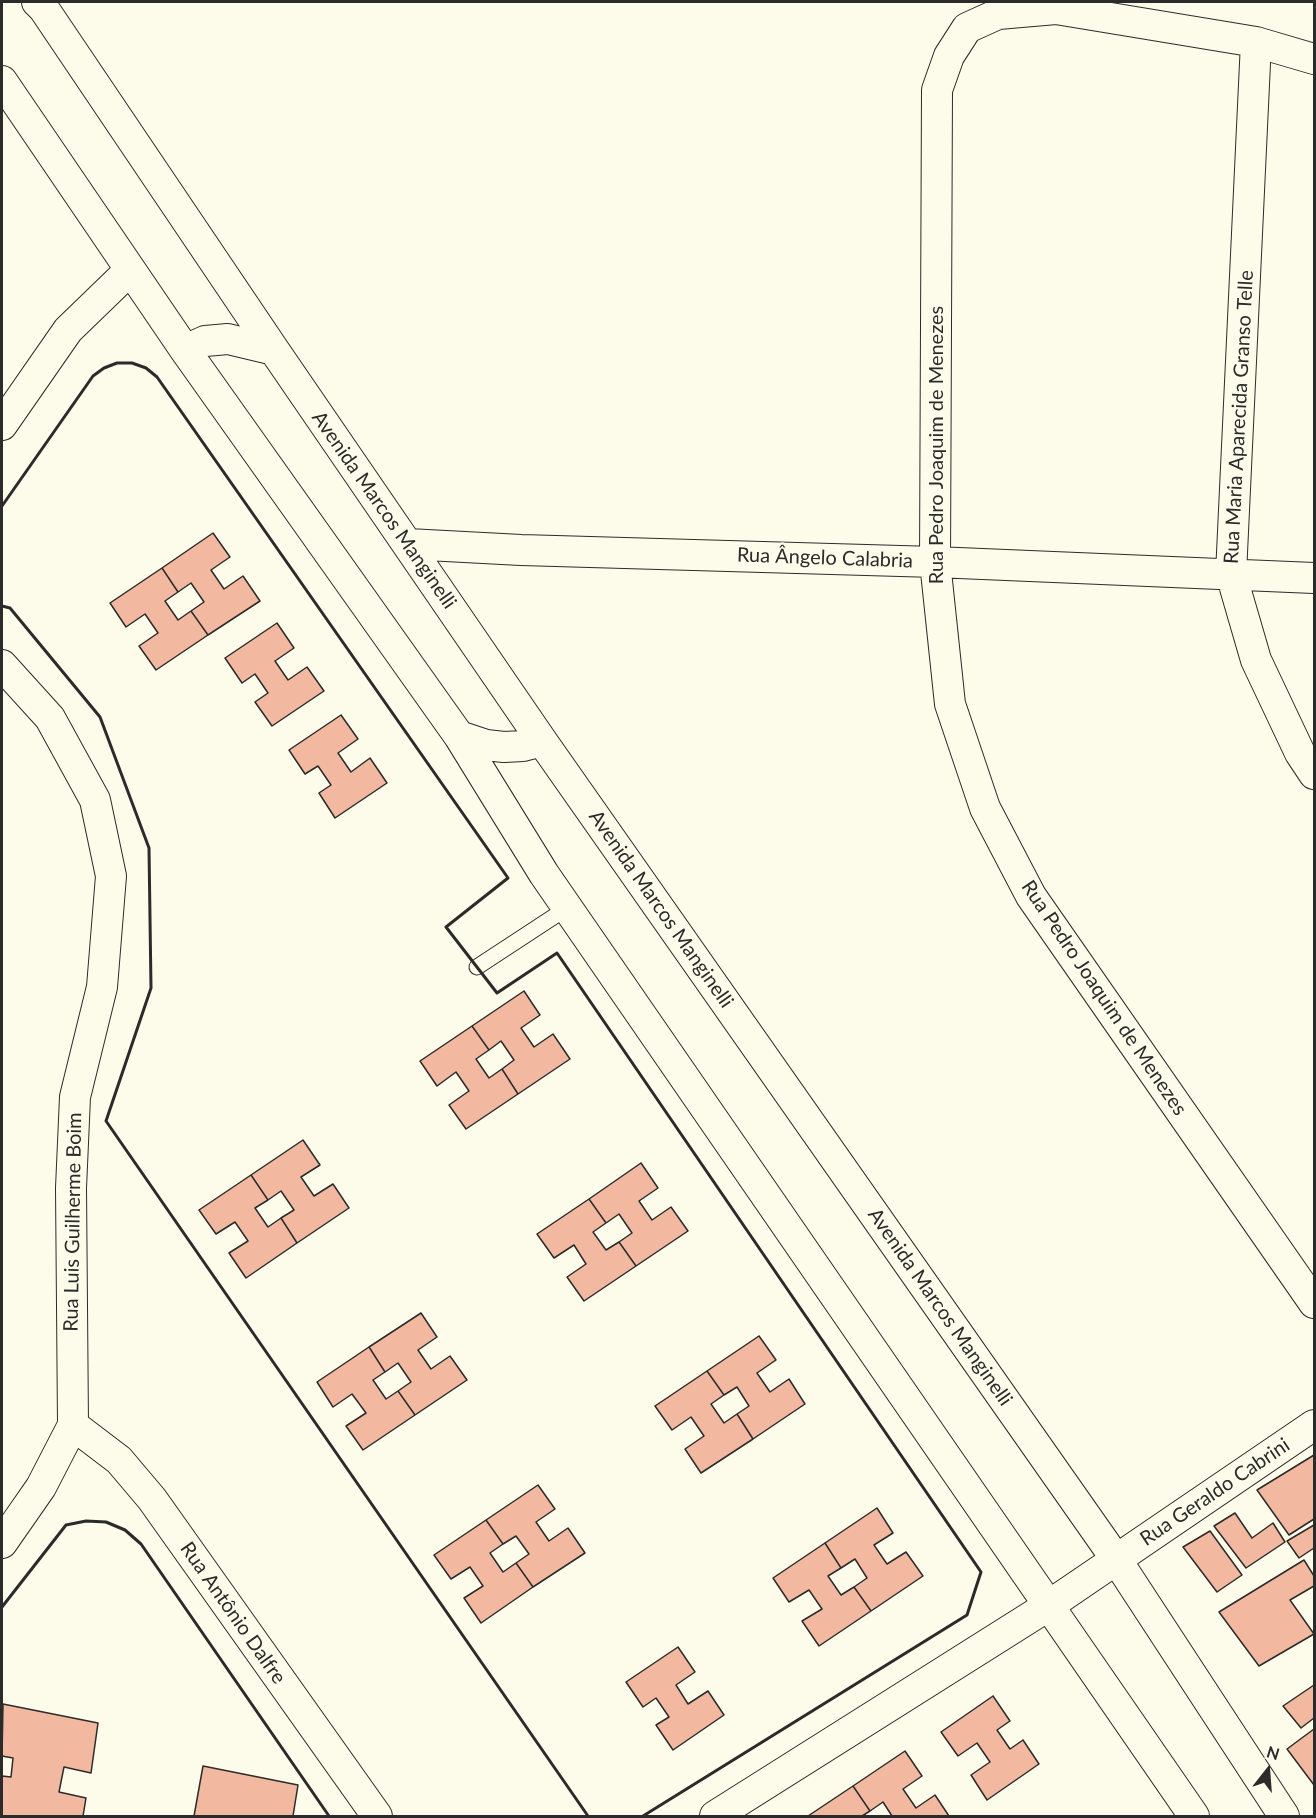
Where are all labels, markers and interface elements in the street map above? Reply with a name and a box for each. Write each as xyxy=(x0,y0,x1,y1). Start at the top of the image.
street label: Rua Maria Aparecida Granso Telle xyxy=(1219,270,1259,564)
street label: Rua Pedro Joaquim de Menezes xyxy=(925,306,949,584)
street label: Avenida Marcos Manginelli xyxy=(307,407,461,613)
street label: Rua Ângelo Calabria xyxy=(737,543,913,573)
street label: Avenida Marcos Manginelli xyxy=(584,806,738,1012)
street label: Rua Pedro Joaquim de Menezes xyxy=(1016,876,1192,1120)
street label: Rua Luis Guilherme Boim xyxy=(59,1112,87,1332)
street label: Avenida Marcos Manginelli xyxy=(863,1204,1017,1410)
street label: Rua Geraldo Cabrini xyxy=(1136,1433,1294,1551)
street label: Rua Antônio Dalfre xyxy=(175,1537,291,1689)
north arrow xyxy=(1238,1740,1298,1800)
text: N xyxy=(1265,1741,1282,1763)

